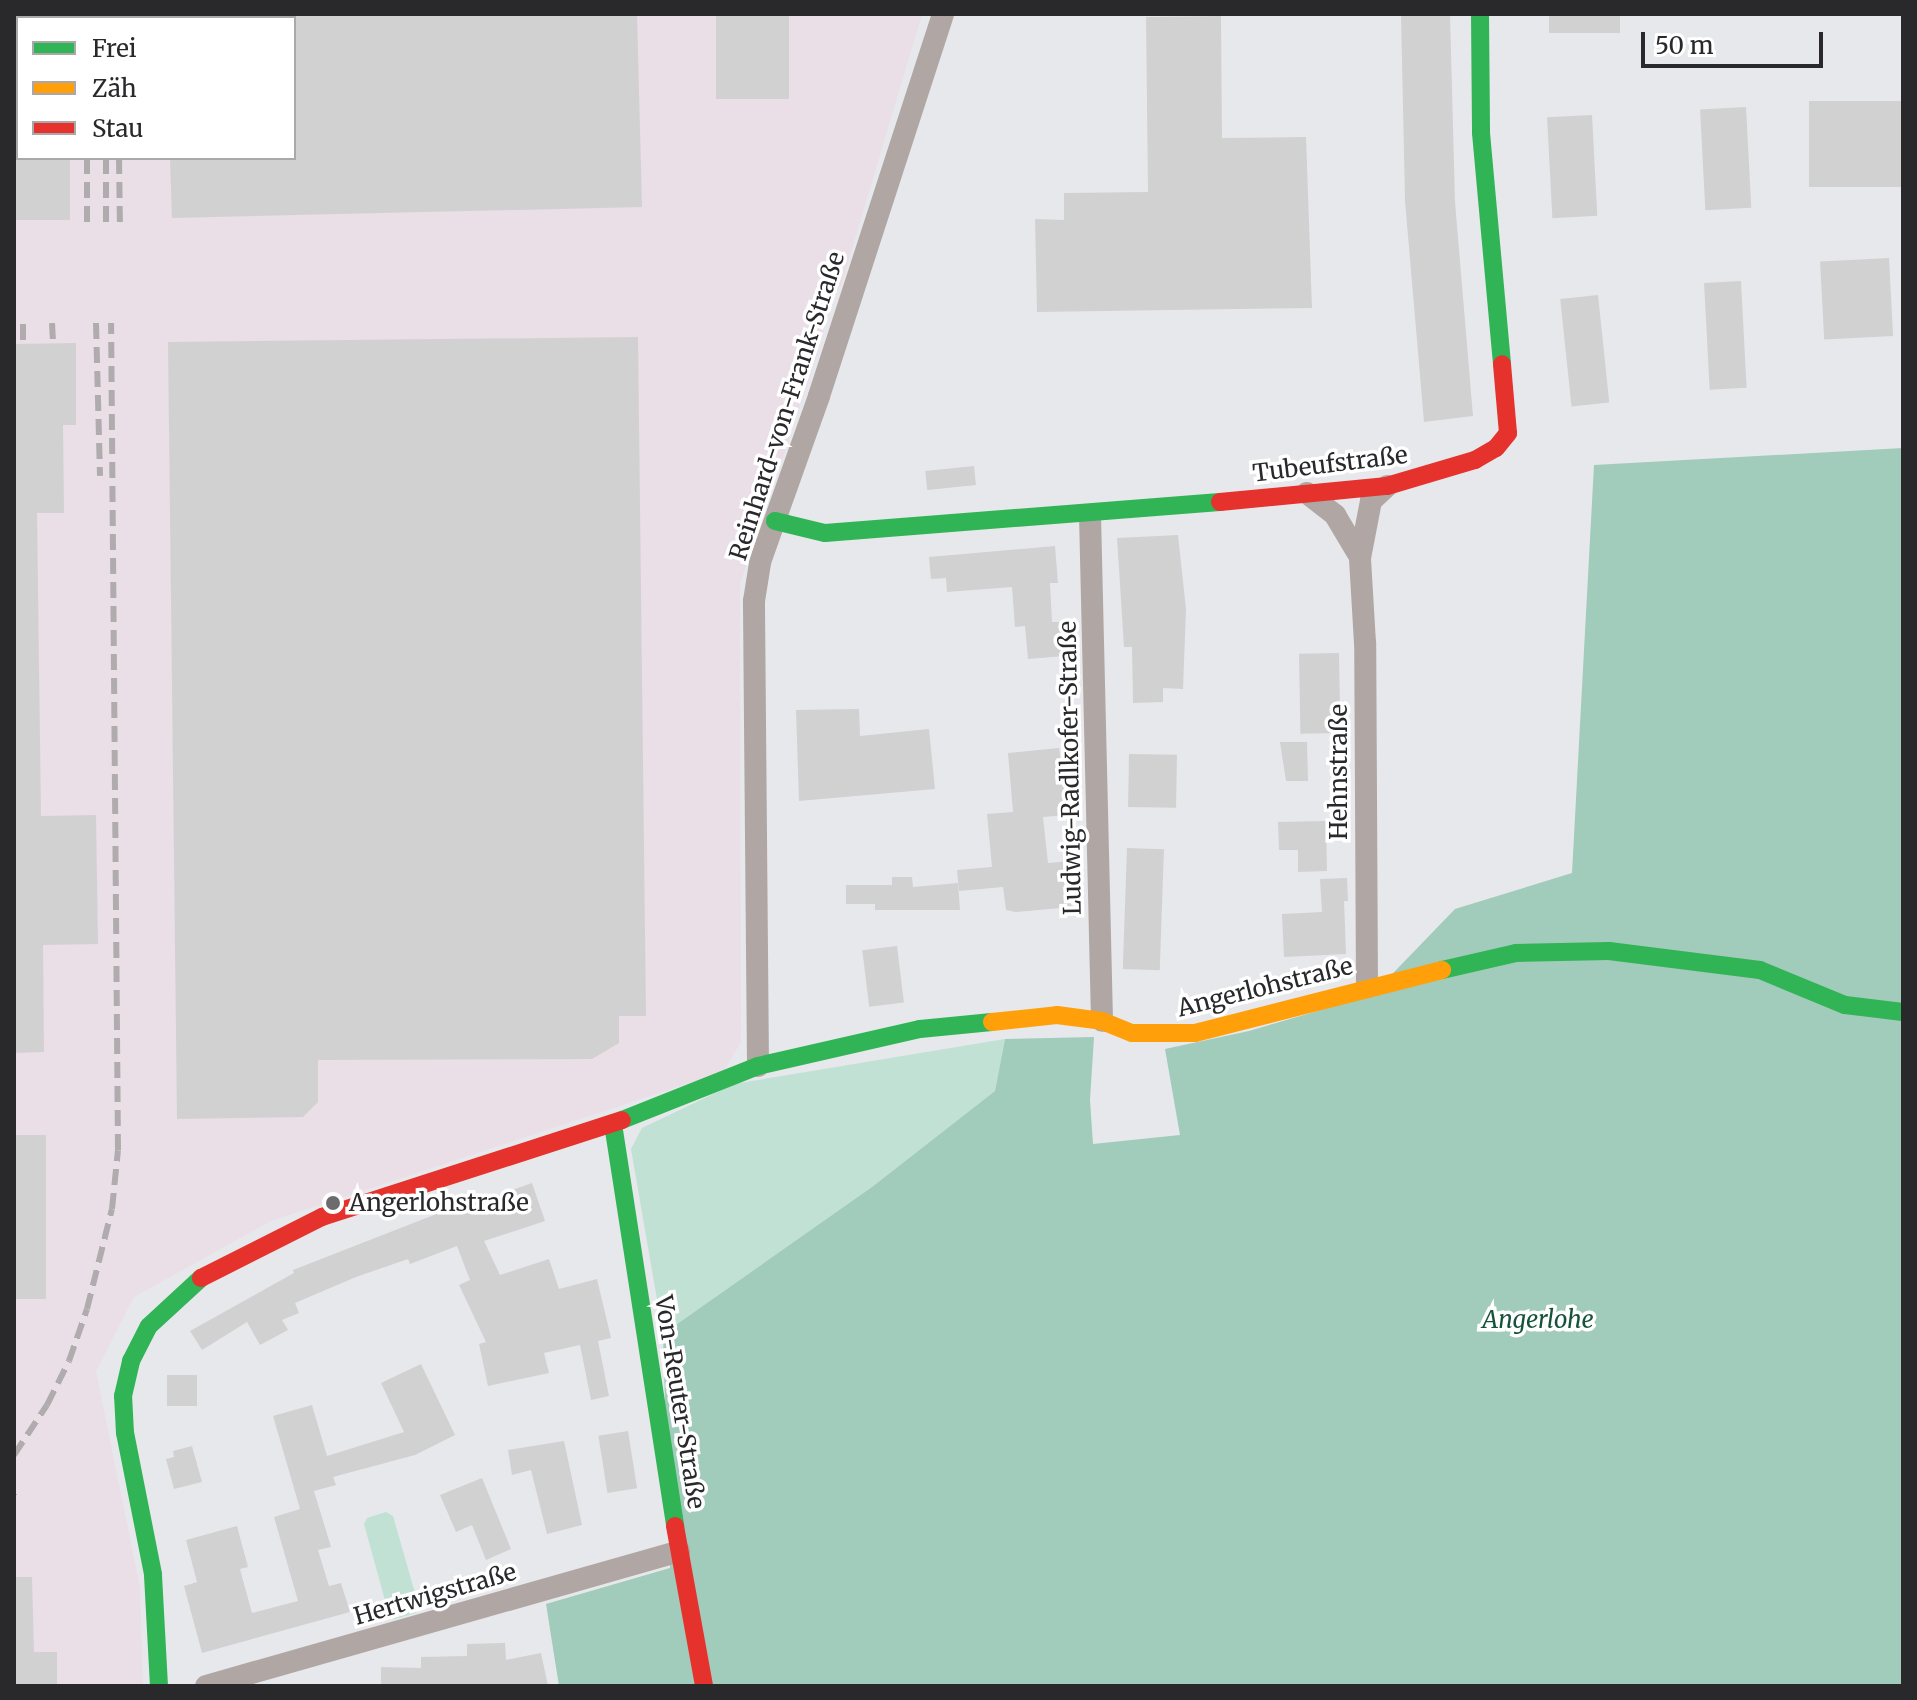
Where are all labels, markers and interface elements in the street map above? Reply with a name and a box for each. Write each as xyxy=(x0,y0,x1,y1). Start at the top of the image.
legend xyxy=(16,16,296,160)
scale bar xyxy=(1645,16,1827,66)
text: 50 m xyxy=(1655,30,1714,61)
text: Frei xyxy=(92,33,137,64)
text: Zäh xyxy=(92,73,137,104)
text: Stau xyxy=(92,113,143,144)
street label: Reinhard-von-Frank-Straße xyxy=(723,248,851,564)
street label: Tubeufstraße xyxy=(1251,440,1409,488)
street label: Ludwig-Radlkofer-Straße xyxy=(1053,621,1087,915)
street label: Hehnstraße xyxy=(1325,704,1353,840)
street label: Angerlohstraße xyxy=(1174,951,1356,1023)
place label: Angerlohstraße xyxy=(349,1189,529,1217)
marker: Angerlohstraße xyxy=(324,1194,342,1212)
street label: Von-Reuter-Straße xyxy=(649,1293,711,1511)
park label: Angerlohe xyxy=(1482,1306,1594,1334)
street label: Hertwigstraße xyxy=(350,1557,520,1631)

